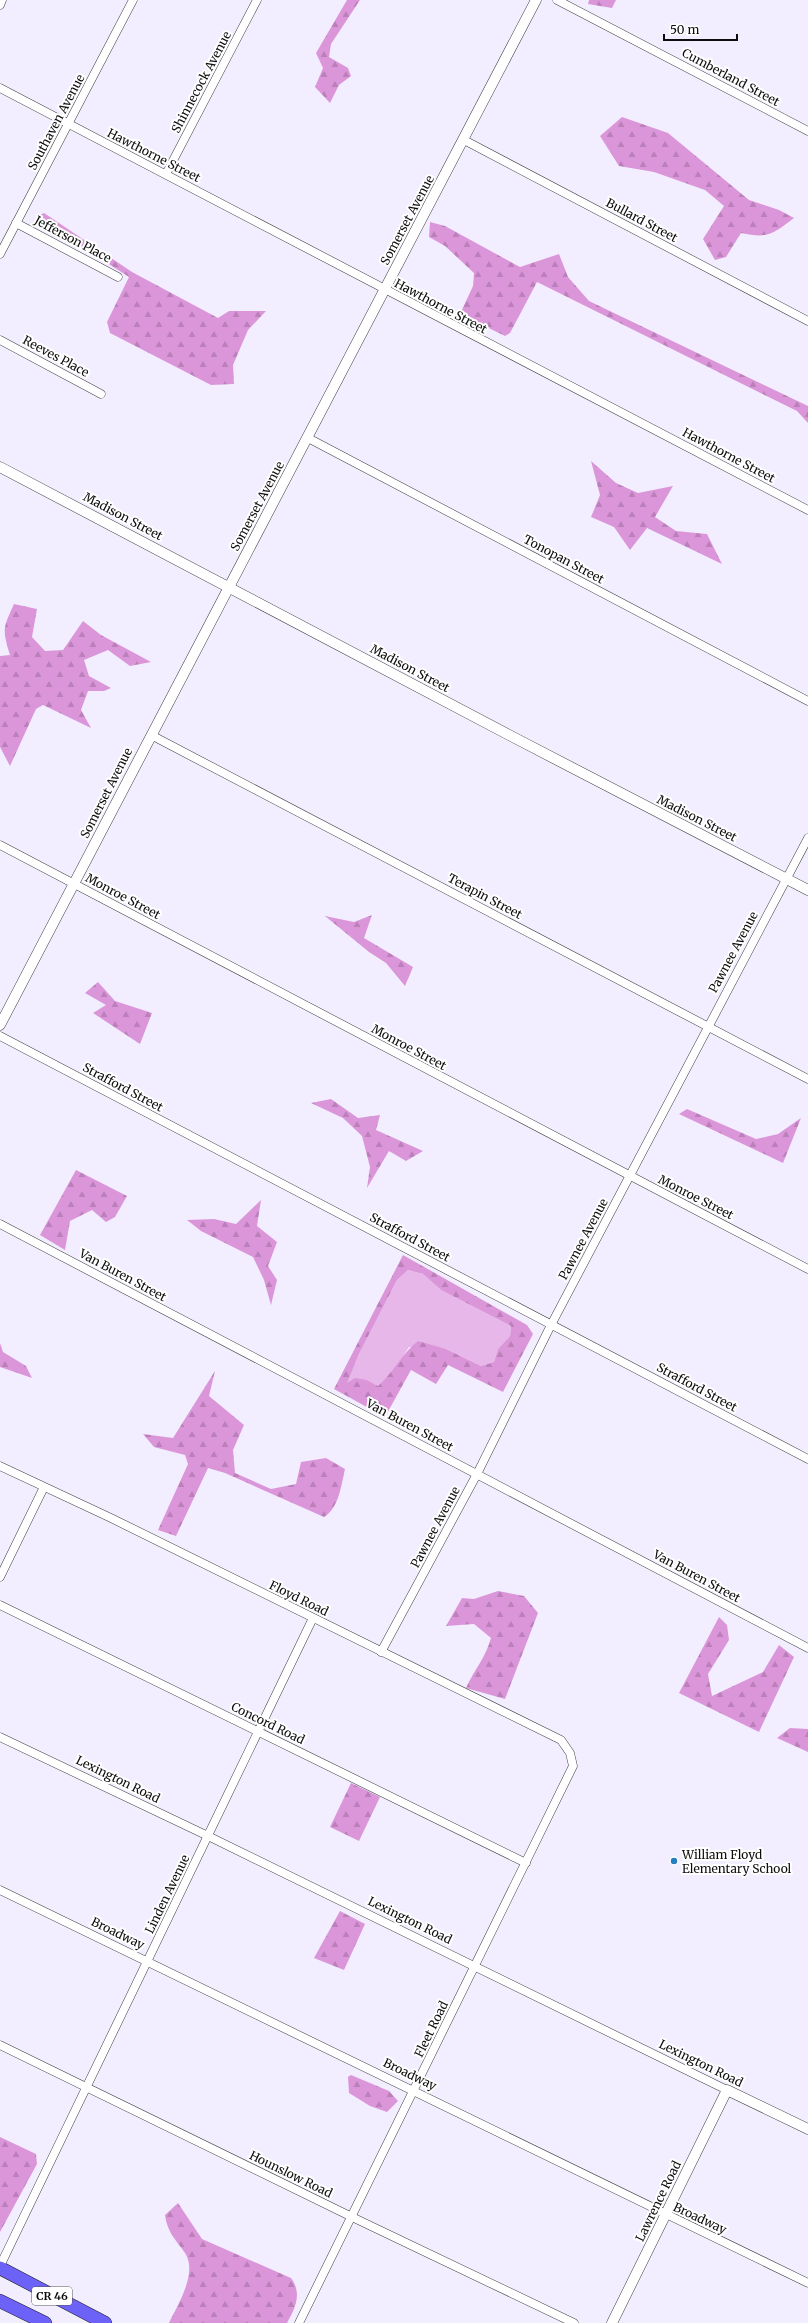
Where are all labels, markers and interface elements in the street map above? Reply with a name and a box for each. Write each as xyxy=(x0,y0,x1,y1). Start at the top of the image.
scale bar xyxy=(664,16,737,42)
text: 50 m xyxy=(670,22,699,37)
street label: Shinnecock Avenue xyxy=(168,29,234,135)
street label: Cumberland Street xyxy=(680,45,783,109)
street label: Southaven Avenue xyxy=(24,72,88,172)
street label: Hawthorne Street xyxy=(105,125,203,185)
street label: Somerset Avenue xyxy=(377,173,437,267)
street label: Bullard Street xyxy=(604,195,681,245)
street label: Jefferson Place xyxy=(31,212,114,265)
street label: Hawthorne Street xyxy=(392,275,490,337)
street label: Reeves Place xyxy=(20,332,92,380)
street label: Hawthorne Street xyxy=(680,424,778,486)
street label: Somerset Avenue xyxy=(227,459,287,553)
street label: Madison Street xyxy=(81,489,165,543)
street label: Tonopan Street xyxy=(521,531,607,587)
street label: Madison Street xyxy=(368,641,452,695)
street label: Somerset Avenue xyxy=(77,745,135,841)
street label: Madison Street xyxy=(655,791,740,845)
street label: Monroe Street xyxy=(83,870,163,922)
street label: Terapin Street xyxy=(445,870,525,922)
street label: Pawnee Avenue xyxy=(705,909,761,995)
street label: Monroe Street xyxy=(369,1021,449,1073)
street label: Strafford Street xyxy=(80,1060,166,1115)
street label: Monroe Street xyxy=(656,1172,736,1223)
street label: Pawnee Avenue xyxy=(555,1196,611,1282)
street label: Strafford Street xyxy=(367,1210,453,1265)
street label: Van Buren Street xyxy=(76,1245,169,1304)
street label: Strafford Street xyxy=(654,1360,740,1415)
street label: Van Buren Street xyxy=(363,1395,456,1454)
street label: Pawnee Avenue xyxy=(407,1484,463,1570)
street label: Van Buren Street xyxy=(650,1546,743,1605)
street label: Floyd Road xyxy=(267,1577,331,1619)
street label: Concord Road xyxy=(229,1699,307,1747)
street label: Lexington Road xyxy=(74,1752,162,1806)
place label: William Floyd Elementary School xyxy=(681,1847,792,1876)
street label: Linden Avenue xyxy=(141,1852,193,1936)
marker: William Floyd Elementary School xyxy=(669,1856,679,1866)
street label: Lexington Road xyxy=(366,1893,454,1947)
street label: Broadway xyxy=(89,1914,147,1952)
street label: Fleet Road xyxy=(411,1999,451,2059)
street label: Lexington Road xyxy=(657,2036,745,2090)
street label: Broadway xyxy=(381,2055,439,2093)
street label: Hounslow Road xyxy=(247,2147,335,2201)
street label: Lawrence Road xyxy=(632,2158,684,2244)
street label: Broadway xyxy=(671,2199,729,2237)
road number: CR 46 xyxy=(32,2287,72,2305)

